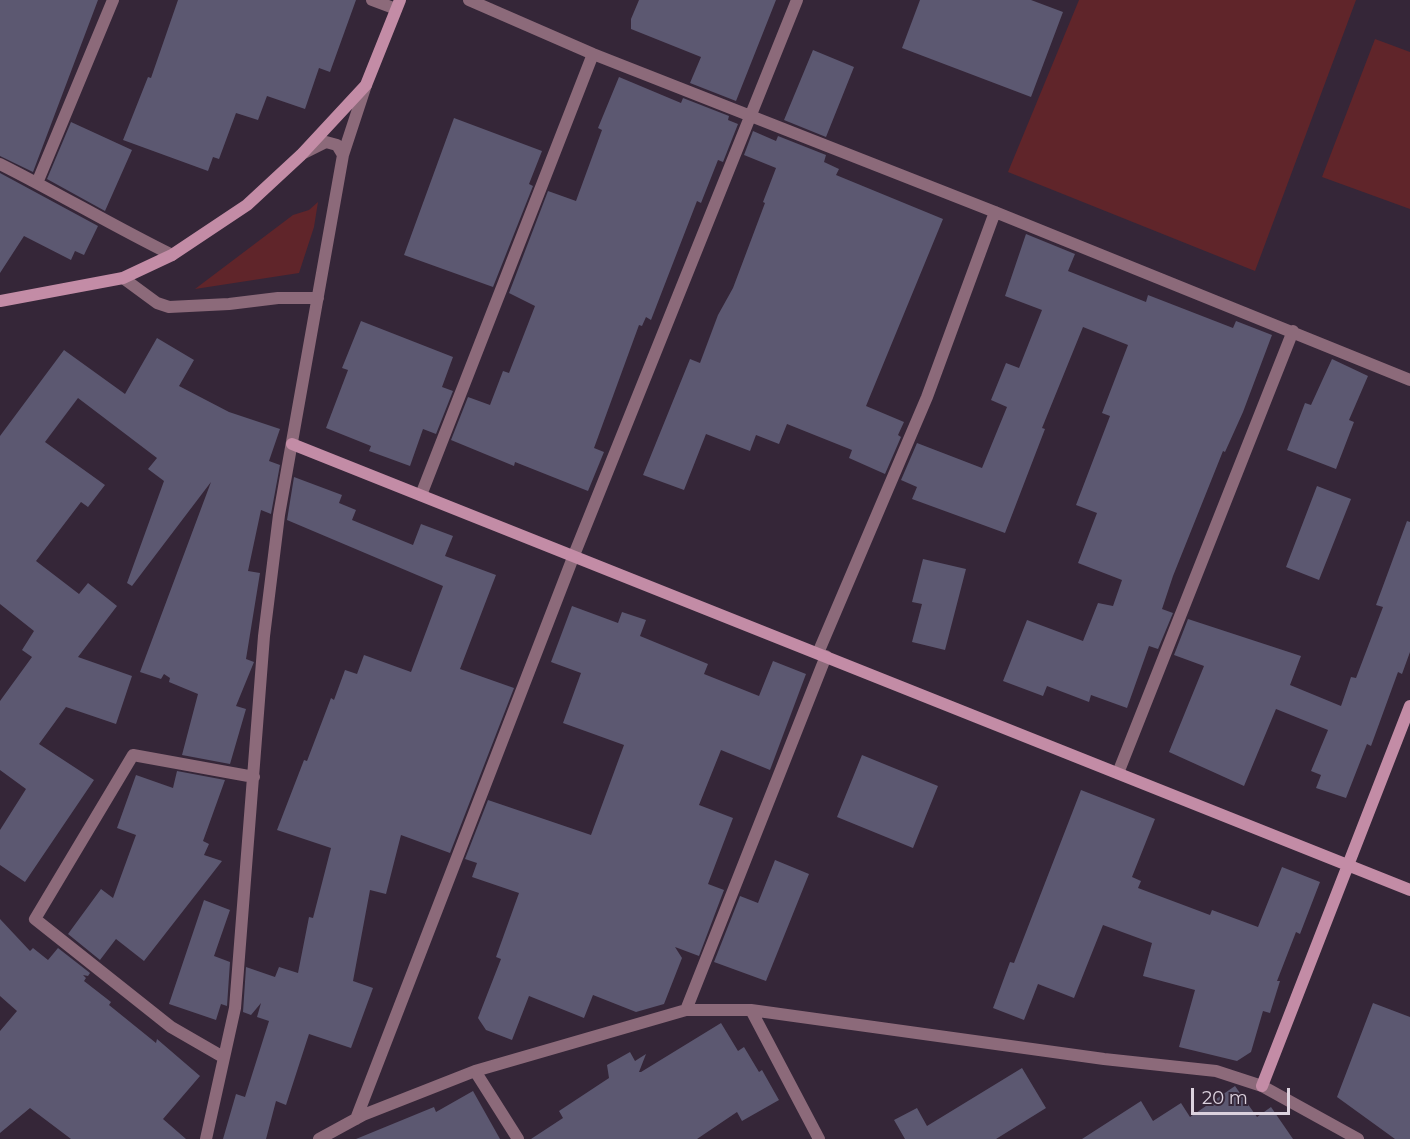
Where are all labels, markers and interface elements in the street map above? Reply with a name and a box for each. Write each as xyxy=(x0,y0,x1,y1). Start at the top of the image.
scale bar xyxy=(1194,1076,1293,1114)
text: 20 m xyxy=(1202,1087,1248,1109)

